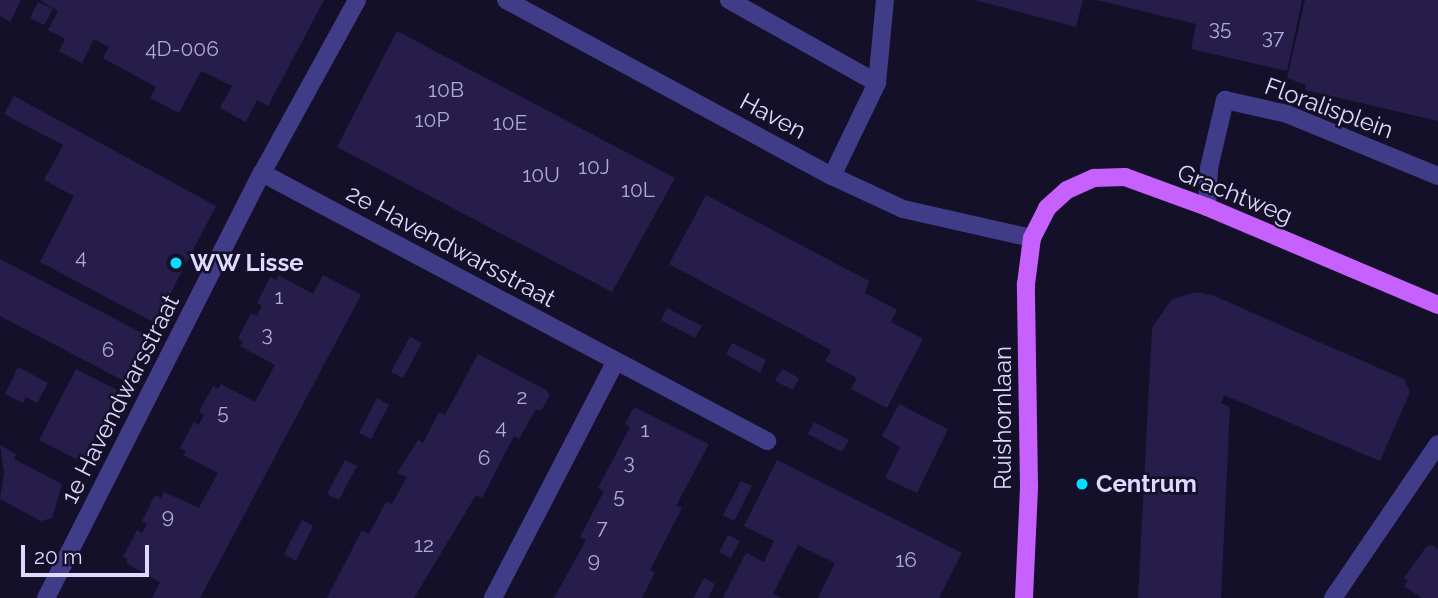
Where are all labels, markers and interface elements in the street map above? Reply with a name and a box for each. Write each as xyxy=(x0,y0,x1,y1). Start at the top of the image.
house number: 35 xyxy=(1209,15,1231,41)
house number: 37 xyxy=(1262,24,1284,50)
house number: 4D-006 xyxy=(145,36,219,62)
street label: Floralisplein xyxy=(1261,71,1397,145)
house number: 10B xyxy=(428,77,464,103)
street label: Haven xyxy=(735,87,811,145)
house number: 10P xyxy=(415,107,449,133)
house number: 10E xyxy=(493,110,527,136)
house number: 10J xyxy=(578,154,610,180)
street label: Grachtweg xyxy=(1173,158,1297,230)
house number: 10U xyxy=(522,162,560,188)
house number: 10L xyxy=(621,177,655,203)
street label: 2e Havendwarsstraat xyxy=(341,179,561,313)
house number: 4 xyxy=(75,244,87,270)
place label: WW Lisse xyxy=(190,249,305,277)
marker: WW Lisse xyxy=(168,255,184,271)
house number: 1 xyxy=(275,284,283,310)
street label: 1e Havendwarsstraat xyxy=(55,290,185,508)
house number: 3 xyxy=(261,321,273,347)
house number: 6 xyxy=(102,337,114,363)
street label: Ruishornlaan xyxy=(989,346,1017,490)
house number: 2 xyxy=(517,384,527,410)
house number: 5 xyxy=(217,399,229,425)
house number: 4 xyxy=(495,414,507,440)
house number: 1 xyxy=(641,417,649,443)
house number: 6 xyxy=(478,445,490,471)
house number: 3 xyxy=(623,449,635,475)
place label: Centrum xyxy=(1096,470,1197,498)
marker: Centrum xyxy=(1074,476,1090,492)
house number: 5 xyxy=(613,483,625,509)
house number: 9 xyxy=(162,503,174,529)
house number: 7 xyxy=(596,514,608,540)
scale bar xyxy=(24,532,152,576)
house number: 12 xyxy=(414,532,434,558)
text: 20 m xyxy=(34,544,82,569)
house number: 9 xyxy=(588,547,600,573)
house number: 16 xyxy=(895,547,917,573)

